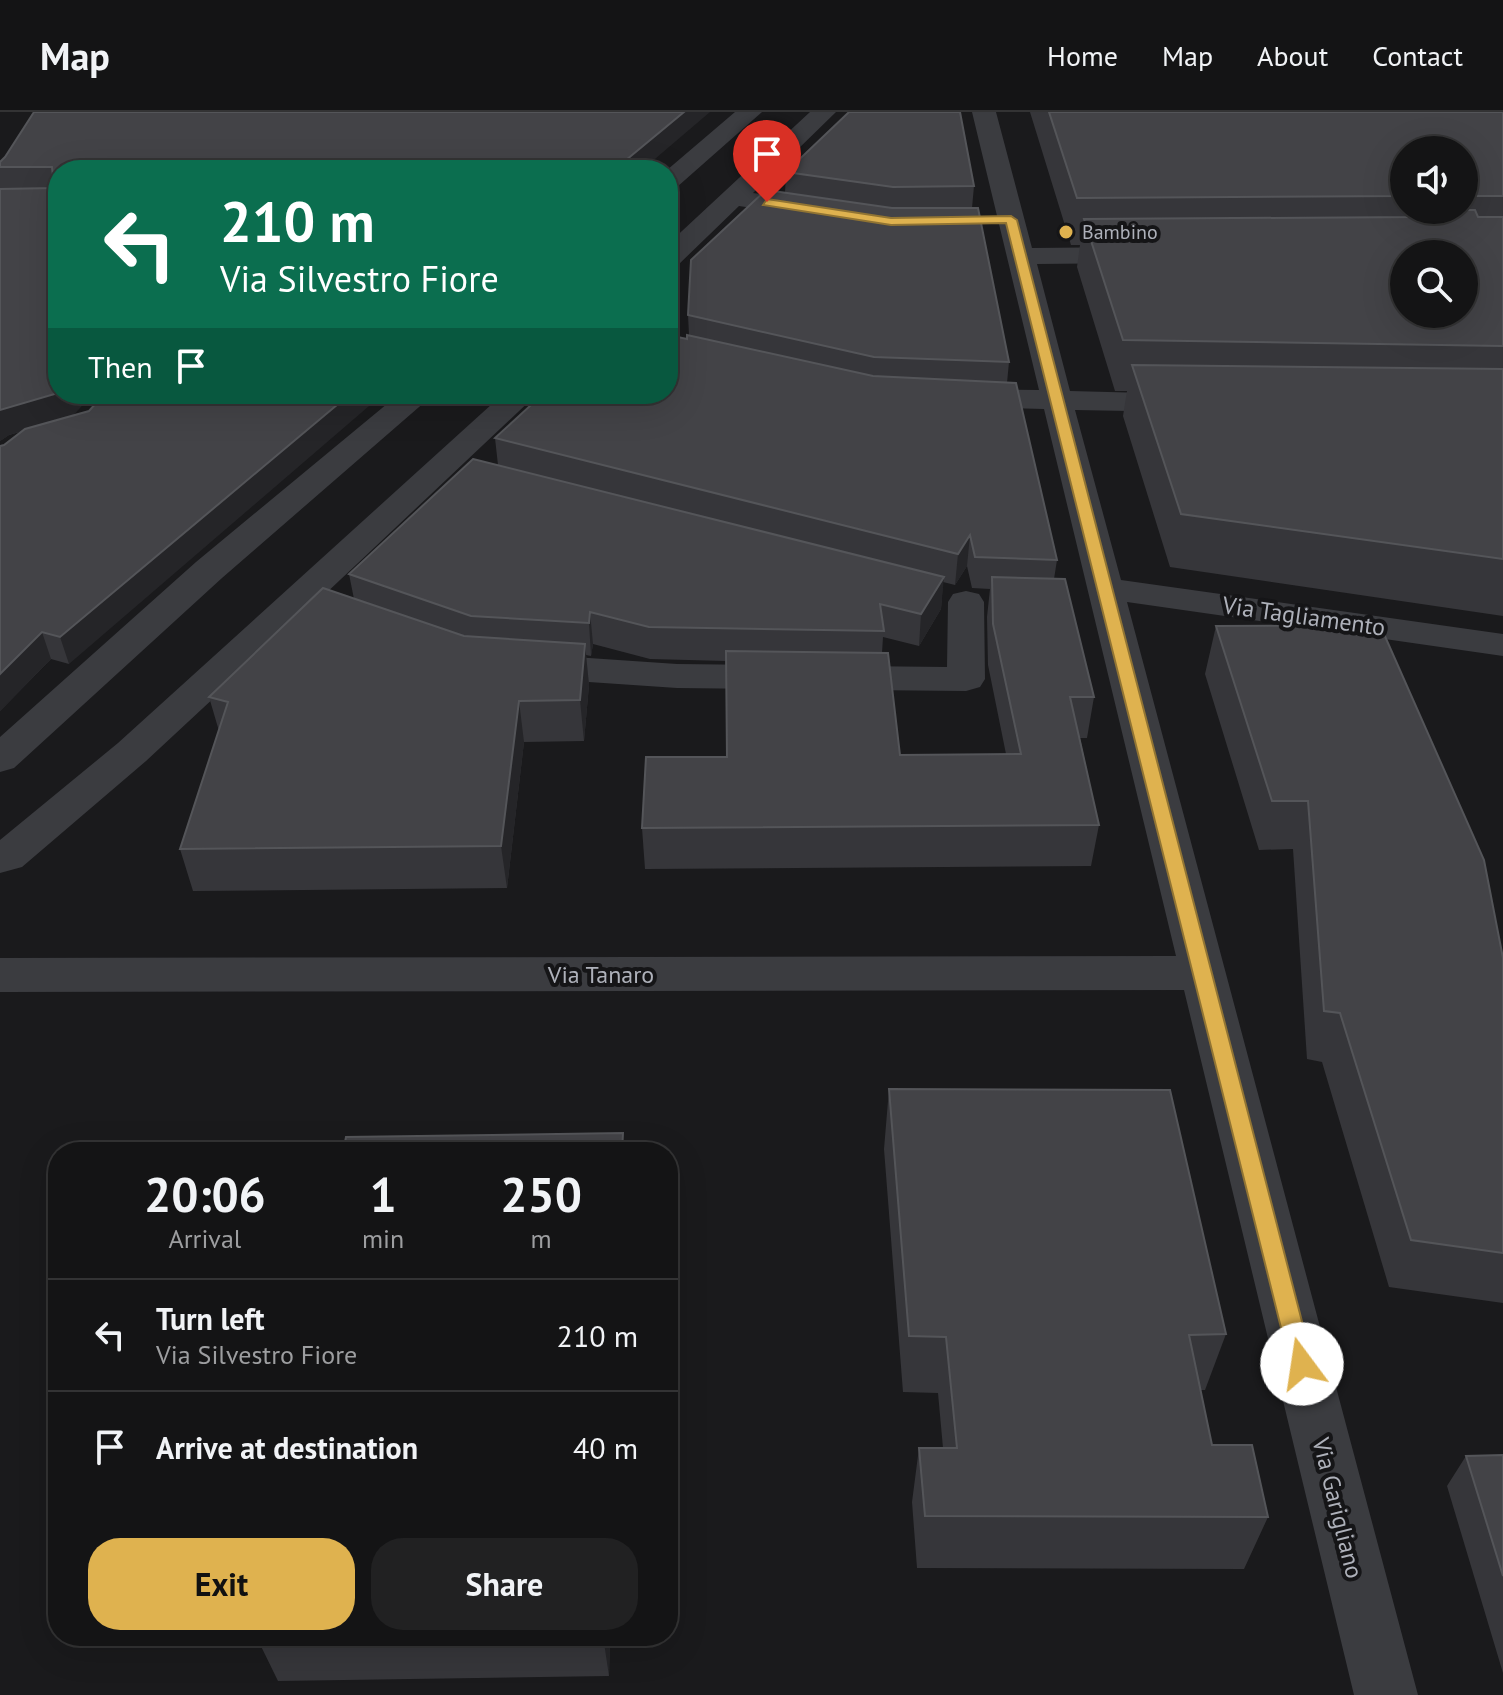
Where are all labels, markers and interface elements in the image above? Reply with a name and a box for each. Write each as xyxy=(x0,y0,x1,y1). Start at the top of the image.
text: Map xyxy=(40,31,110,80)
text: Home xyxy=(1047,37,1118,74)
text: Map xyxy=(1162,37,1213,74)
text: About xyxy=(1257,37,1328,74)
text: Contact xyxy=(1372,37,1463,74)
pin xyxy=(733,120,801,202)
icon: arrive xyxy=(745,132,789,176)
map controls xyxy=(1390,136,1478,328)
button: sound xyxy=(1390,136,1478,224)
text: 210 m xyxy=(220,185,375,257)
icon: left xyxy=(88,192,192,296)
place label: Bambino xyxy=(1082,219,1158,245)
marker: Bambino xyxy=(1057,223,1075,241)
button: search xyxy=(1390,240,1478,328)
text: Via Silvestro Fiore xyxy=(220,255,499,302)
icon: arrive xyxy=(169,344,213,388)
text: Then xyxy=(88,347,153,386)
street label: Via Tagliamento xyxy=(1220,589,1387,643)
street label: Via Tanaro xyxy=(547,959,654,990)
text: 20:06 xyxy=(144,1163,266,1225)
text: 1 xyxy=(369,1163,397,1225)
text: 250 xyxy=(500,1163,582,1225)
text: Arrival xyxy=(169,1222,241,1255)
text: min xyxy=(362,1222,404,1255)
text: m xyxy=(531,1222,552,1255)
text: Turn left xyxy=(156,1299,264,1338)
icon: left xyxy=(88,1313,132,1357)
text: 210 m xyxy=(557,1316,638,1355)
position arrow xyxy=(1260,1322,1344,1406)
text: Via Silvestro Fiore xyxy=(156,1338,357,1371)
icon: arrive xyxy=(88,1425,132,1469)
text: Arrive at destination xyxy=(156,1428,418,1467)
text: 40 m xyxy=(573,1428,638,1467)
street label: Via Garigliano xyxy=(1305,1434,1370,1582)
button: Exit xyxy=(88,1538,355,1630)
button: Share xyxy=(371,1538,638,1630)

